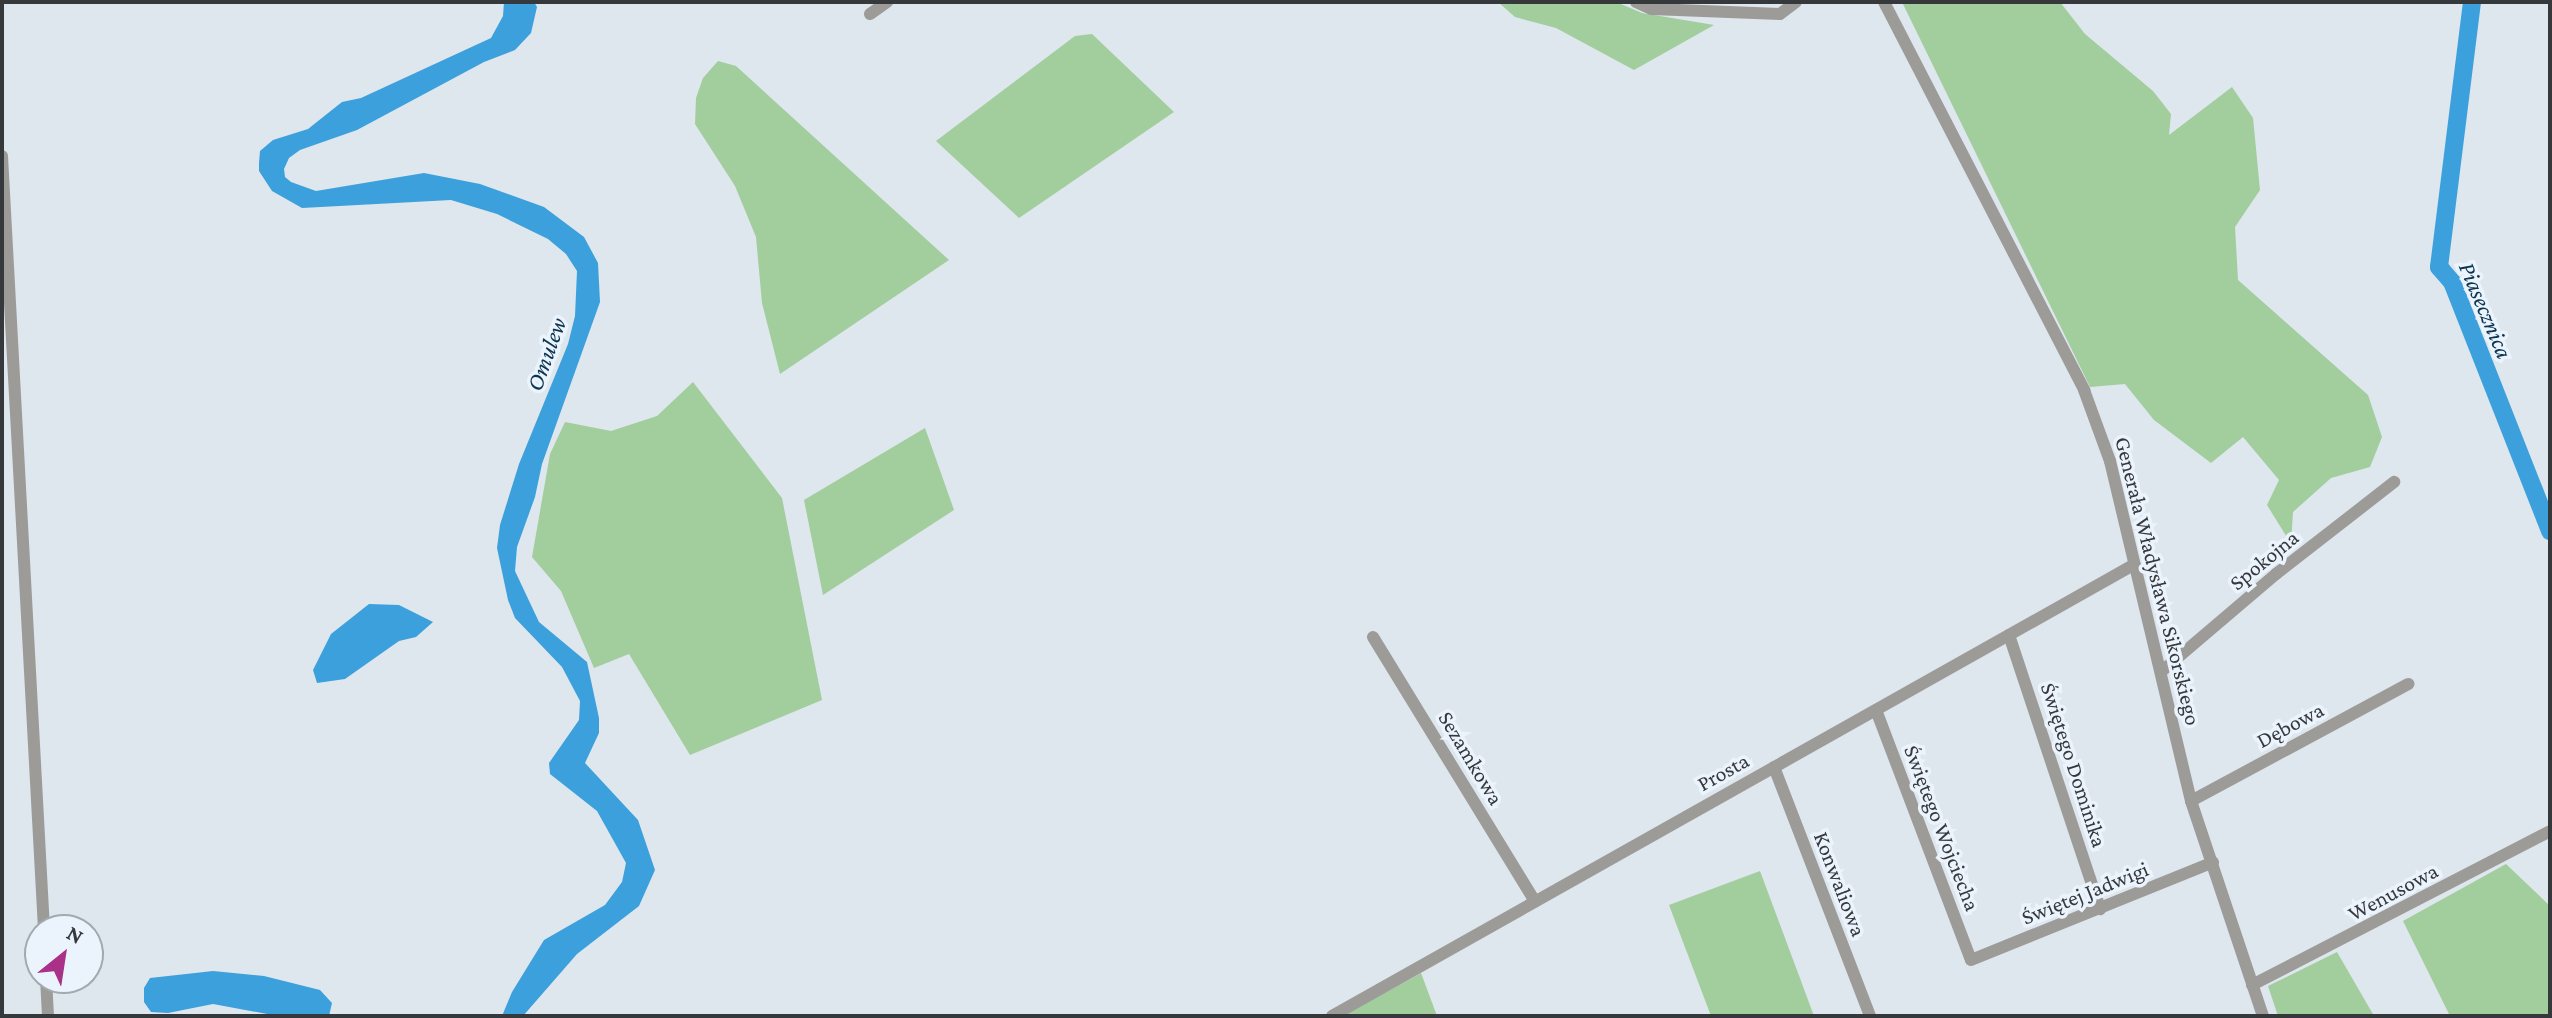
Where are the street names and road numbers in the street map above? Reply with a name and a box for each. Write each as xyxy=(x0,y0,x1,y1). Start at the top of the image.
street label: Generała Władysława Sikorskiego xyxy=(2109,434,2207,728)
street label: Spokojna xyxy=(2224,524,2304,596)
street label: Świętego Dominika xyxy=(2035,680,2113,850)
street label: Dębowa xyxy=(2252,696,2328,754)
street label: Sezamkowa xyxy=(1433,706,1509,810)
street label: Świętego Wojciecha xyxy=(1898,741,1986,915)
street label: Prosta xyxy=(1692,747,1754,797)
street label: Konwaliowa xyxy=(1808,828,1872,940)
street label: Świętej Jadwigi xyxy=(2018,856,2152,930)
street label: Wenusowa xyxy=(2343,857,2443,927)

